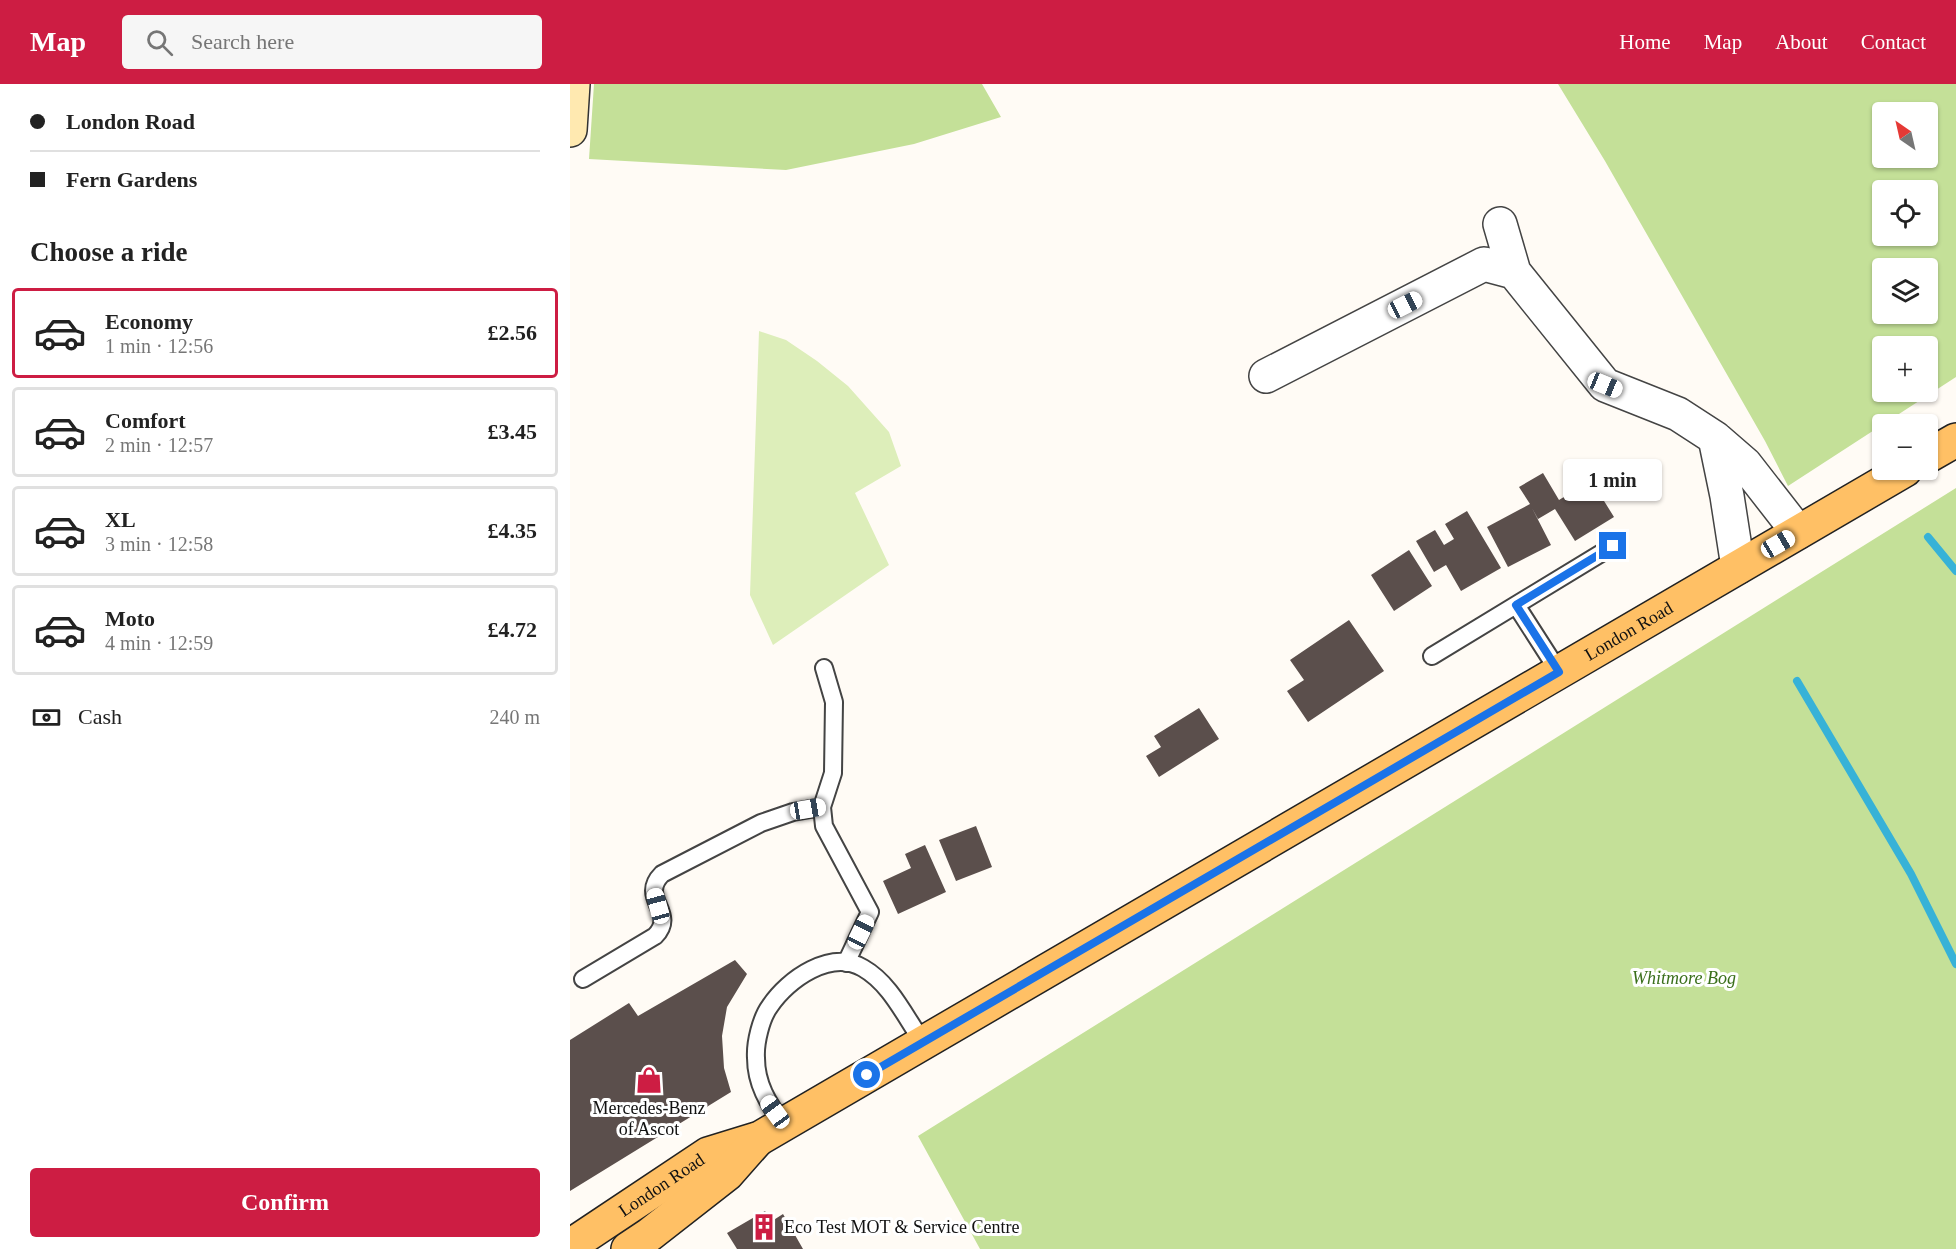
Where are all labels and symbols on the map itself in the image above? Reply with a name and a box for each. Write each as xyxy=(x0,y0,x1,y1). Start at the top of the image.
north arrow xyxy=(1872,102,1938,168)
car xyxy=(1385,289,1425,321)
car xyxy=(1585,370,1625,400)
callout: 1 min xyxy=(1564,459,1662,501)
car xyxy=(1758,527,1798,561)
route end xyxy=(1599,532,1626,559)
street label: London Road xyxy=(1581,598,1676,665)
car xyxy=(789,797,827,821)
car xyxy=(645,886,671,926)
car xyxy=(845,912,877,952)
park label: Whitmore Bog xyxy=(1632,968,1736,988)
route start xyxy=(853,1061,880,1088)
shop icon: Mercedes-Benz of Ascot xyxy=(634,1065,664,1095)
car xyxy=(757,1092,793,1132)
place label: Mercedes-Benz of Ascot xyxy=(593,1098,705,1139)
street label: London Road xyxy=(615,1149,708,1221)
building icon: Eco Test MOT & Service Centre xyxy=(749,1212,779,1242)
place label: Eco Test MOT & Service Centre xyxy=(784,1217,1020,1237)

